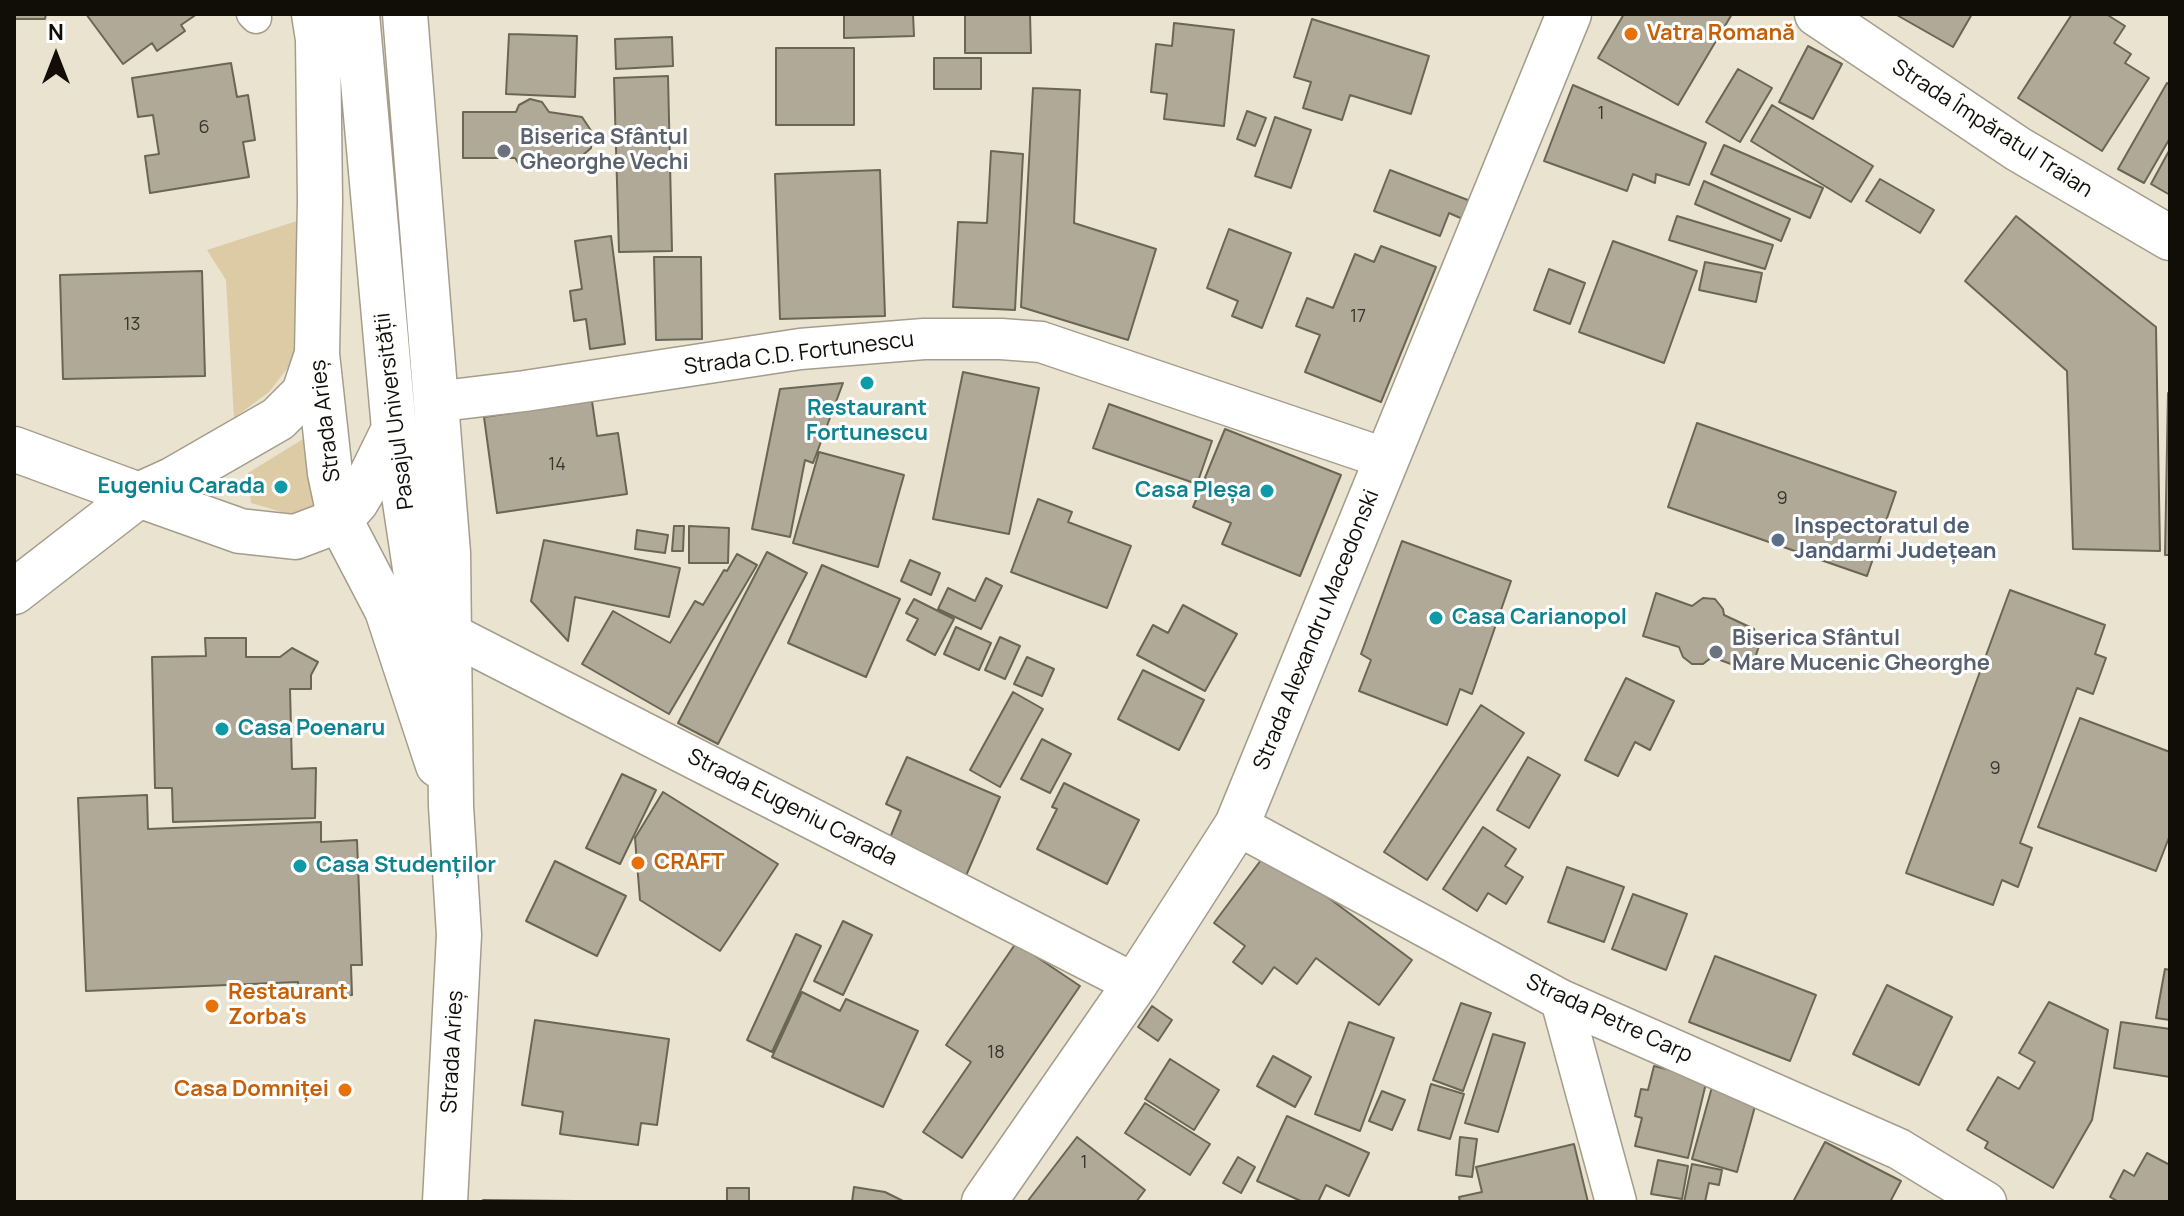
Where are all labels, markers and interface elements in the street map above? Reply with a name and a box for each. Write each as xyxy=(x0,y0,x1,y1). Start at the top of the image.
north arrow xyxy=(16,16,96,96)
text: N xyxy=(48,17,64,47)
place label: Vatra Romană xyxy=(1647,21,1795,47)
marker: Vatra Romană xyxy=(1622,25,1640,43)
street label: Strada Împăratul Traian xyxy=(1887,54,2097,204)
house number: 1 xyxy=(1597,103,1605,125)
house number: 6 xyxy=(198,117,210,139)
place label: Biserica Sfântul Gheorghe Vechi xyxy=(520,125,689,176)
marker: Biserica Sfântul Gheorghe Vechi xyxy=(495,142,513,160)
house number: 17 xyxy=(1350,306,1366,328)
street label: Pasajul Universității xyxy=(370,311,420,511)
house number: 13 xyxy=(124,314,140,336)
street label: Strada C.D. Fortunescu xyxy=(682,327,916,381)
street label: Strada Arieș xyxy=(305,358,347,484)
marker: Restaurant Fortunescu xyxy=(858,374,876,392)
place label: Restaurant Fortunescu xyxy=(806,396,928,448)
house number: 14 xyxy=(548,454,566,476)
place label: Eugeniu Carada xyxy=(97,474,265,500)
marker: Eugeniu Carada xyxy=(272,478,290,496)
place label: Casa Pleșa xyxy=(1135,478,1251,504)
marker: Casa Pleșa xyxy=(1258,482,1276,500)
street label: Strada Alexandru Macedonski xyxy=(1249,486,1385,774)
house number: 9 xyxy=(1776,488,1788,510)
place label: Inspectoratul de Jandarmi Județean xyxy=(1794,514,1997,566)
marker: Inspectoratul de Jandarmi Județean xyxy=(1769,531,1787,549)
place label: Casa Carianopol xyxy=(1452,605,1627,631)
marker: Casa Carianopol xyxy=(1427,609,1445,627)
place label: Biserica Sfântul Mare Mucenic Gheorghe xyxy=(1732,626,1990,678)
marker: Biserica Sfântul Mare Mucenic Gheorghe xyxy=(1707,643,1725,661)
place label: Casa Poenaru xyxy=(238,716,385,742)
marker: Casa Poenaru xyxy=(213,720,231,738)
street label: Strada Eugeniu Carada xyxy=(683,744,901,872)
house number: 9 xyxy=(1989,758,2001,780)
place label: CRAFT xyxy=(654,850,724,876)
place label: Casa Studenților xyxy=(316,853,496,879)
marker: CRAFT xyxy=(629,854,647,872)
marker: Casa Studenților xyxy=(291,857,309,875)
street label: Strada Petre Carp xyxy=(1522,969,1696,1069)
place label: Restaurant Zorba's xyxy=(228,980,348,1032)
street label: Strada Arieș xyxy=(437,990,469,1114)
marker: Restaurant Zorba's xyxy=(203,997,221,1015)
house number: 18 xyxy=(987,1042,1005,1064)
place label: Casa Domniței xyxy=(174,1077,329,1103)
marker: Casa Domniței xyxy=(336,1081,354,1099)
house number: 1 xyxy=(1080,1152,1088,1174)

